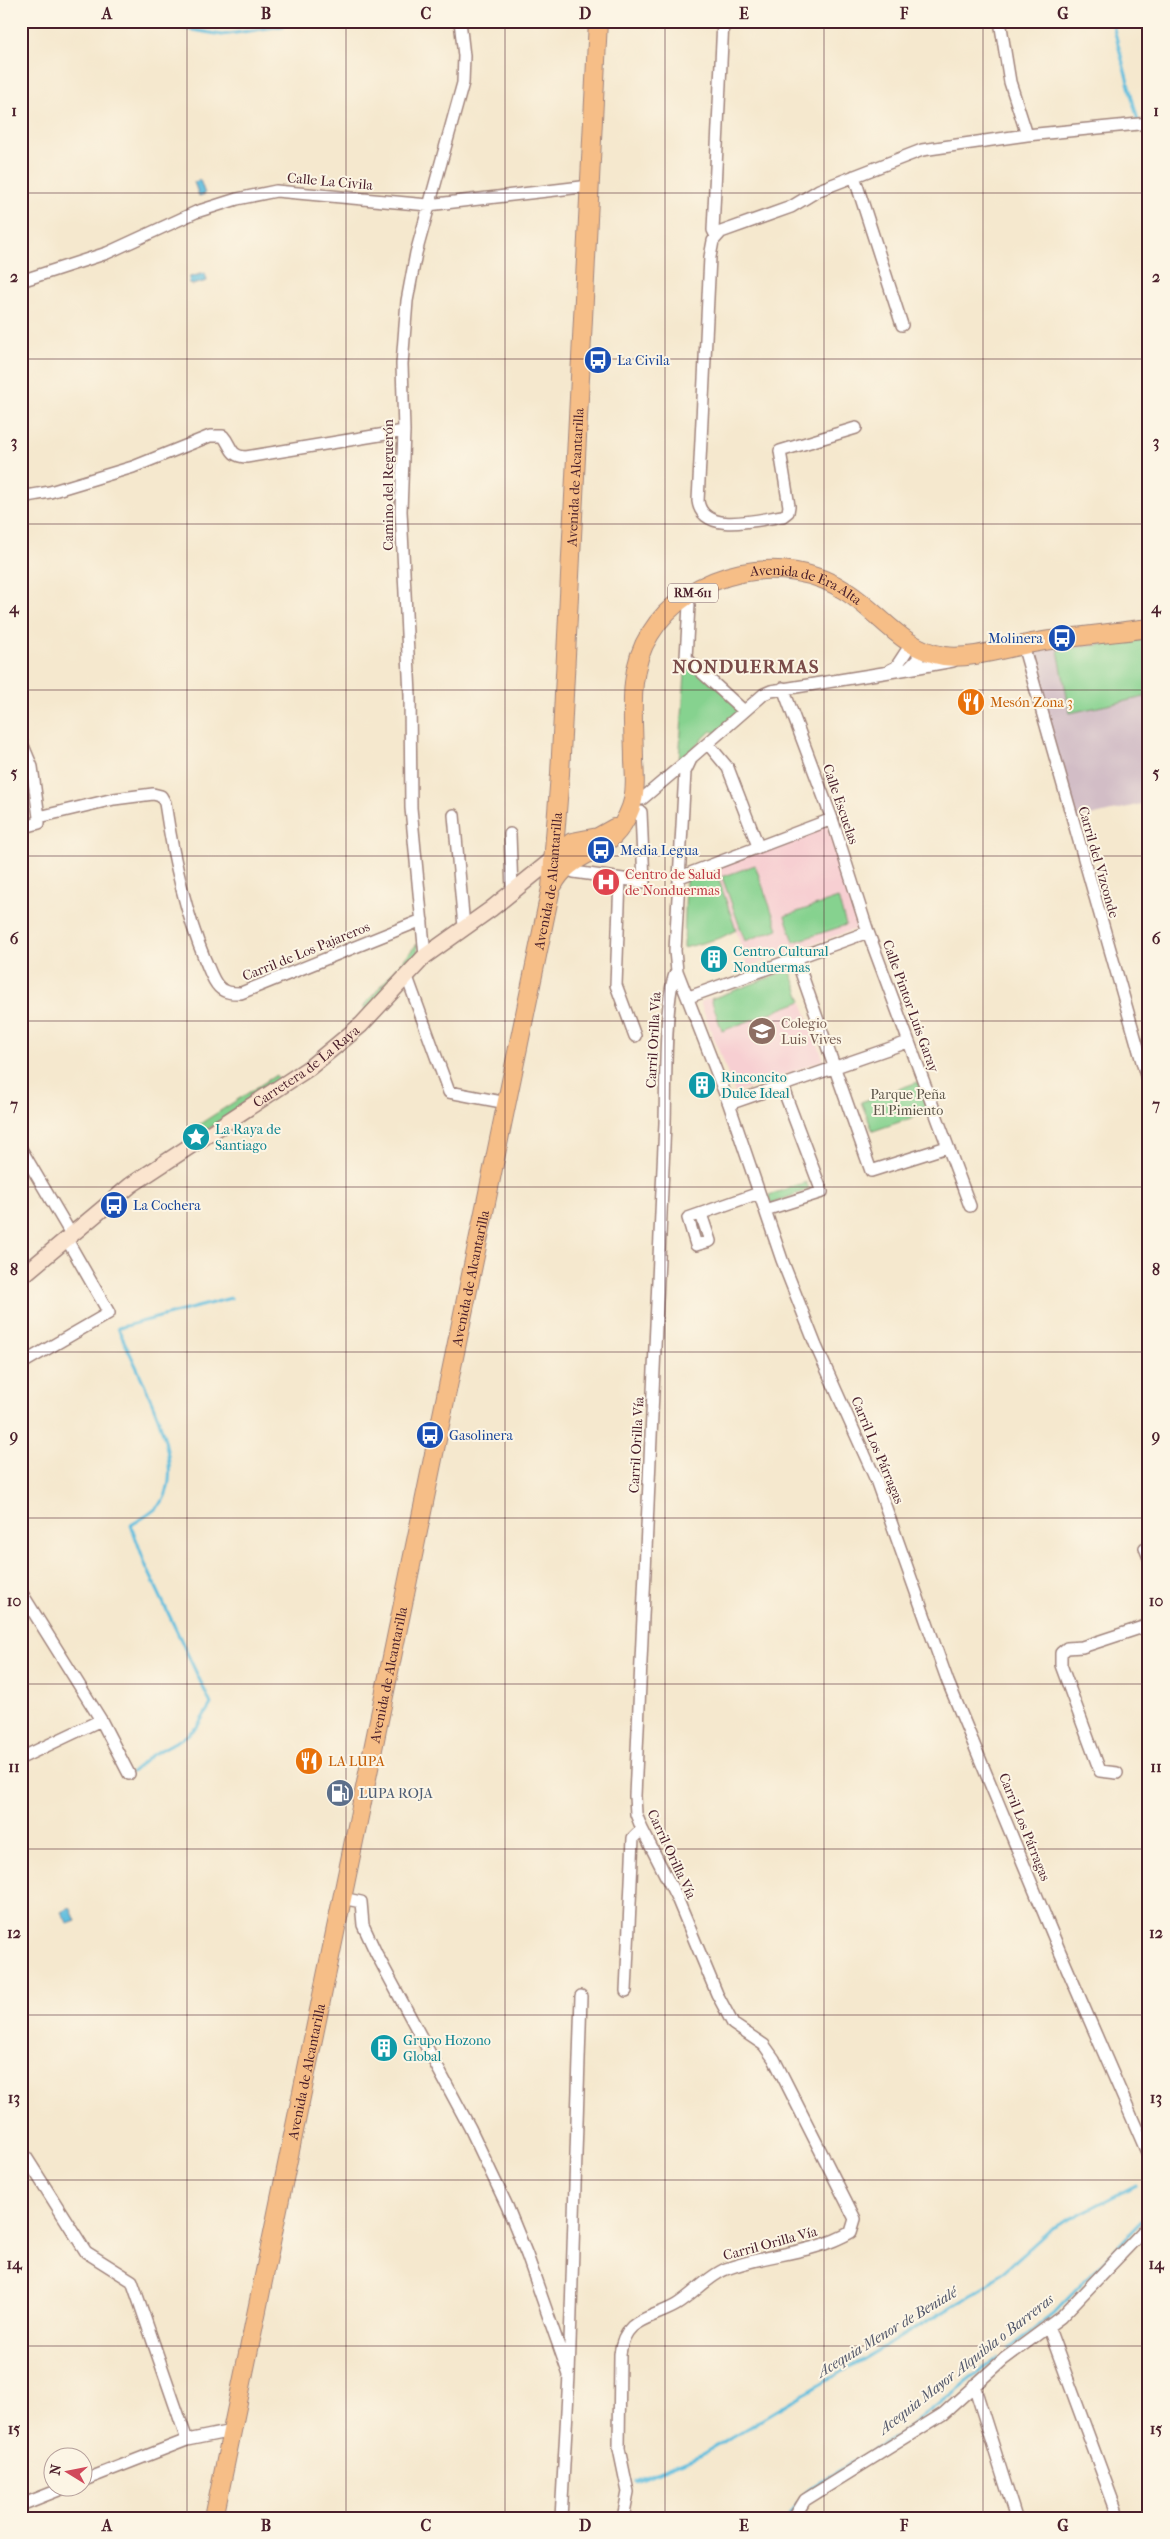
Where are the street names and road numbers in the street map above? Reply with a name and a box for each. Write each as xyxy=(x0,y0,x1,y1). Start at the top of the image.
street label: Calle La Civila xyxy=(286,169,374,194)
street label: Avenida de Alcantarilla xyxy=(563,407,587,548)
street label: Camino del Reguerón xyxy=(380,419,397,551)
street label: Avenida de Era Alta xyxy=(748,562,866,609)
road number: RM-611 xyxy=(668,584,718,602)
street label: Calle Escuelas xyxy=(819,762,862,846)
street label: Carril del Vizconde xyxy=(1074,804,1123,920)
street label: Avenida de Alcantarilla xyxy=(530,811,566,952)
street label: Carril de Los Pajareros xyxy=(240,918,372,985)
street label: Calle Pintor Luis Garay xyxy=(879,938,943,1075)
street label: Carril Orilla Vía xyxy=(642,991,665,1089)
street label: Carretera de La Raya xyxy=(250,1022,363,1111)
street label: Avenida de Alcantarilla xyxy=(448,1208,493,1349)
street label: Carril Los Párragas xyxy=(847,1394,908,1506)
street label: Carril Orilla Vía xyxy=(625,1396,648,1494)
street label: Avenida de Alcantarilla xyxy=(366,1605,411,1746)
street label: Carril Los Párragas xyxy=(995,1771,1054,1884)
street label: Carril Orilla Vía xyxy=(643,1807,700,1902)
street label: Avenida de Alcantarilla xyxy=(284,2001,329,2142)
street label: Carril Orilla Vía xyxy=(721,2223,820,2264)

